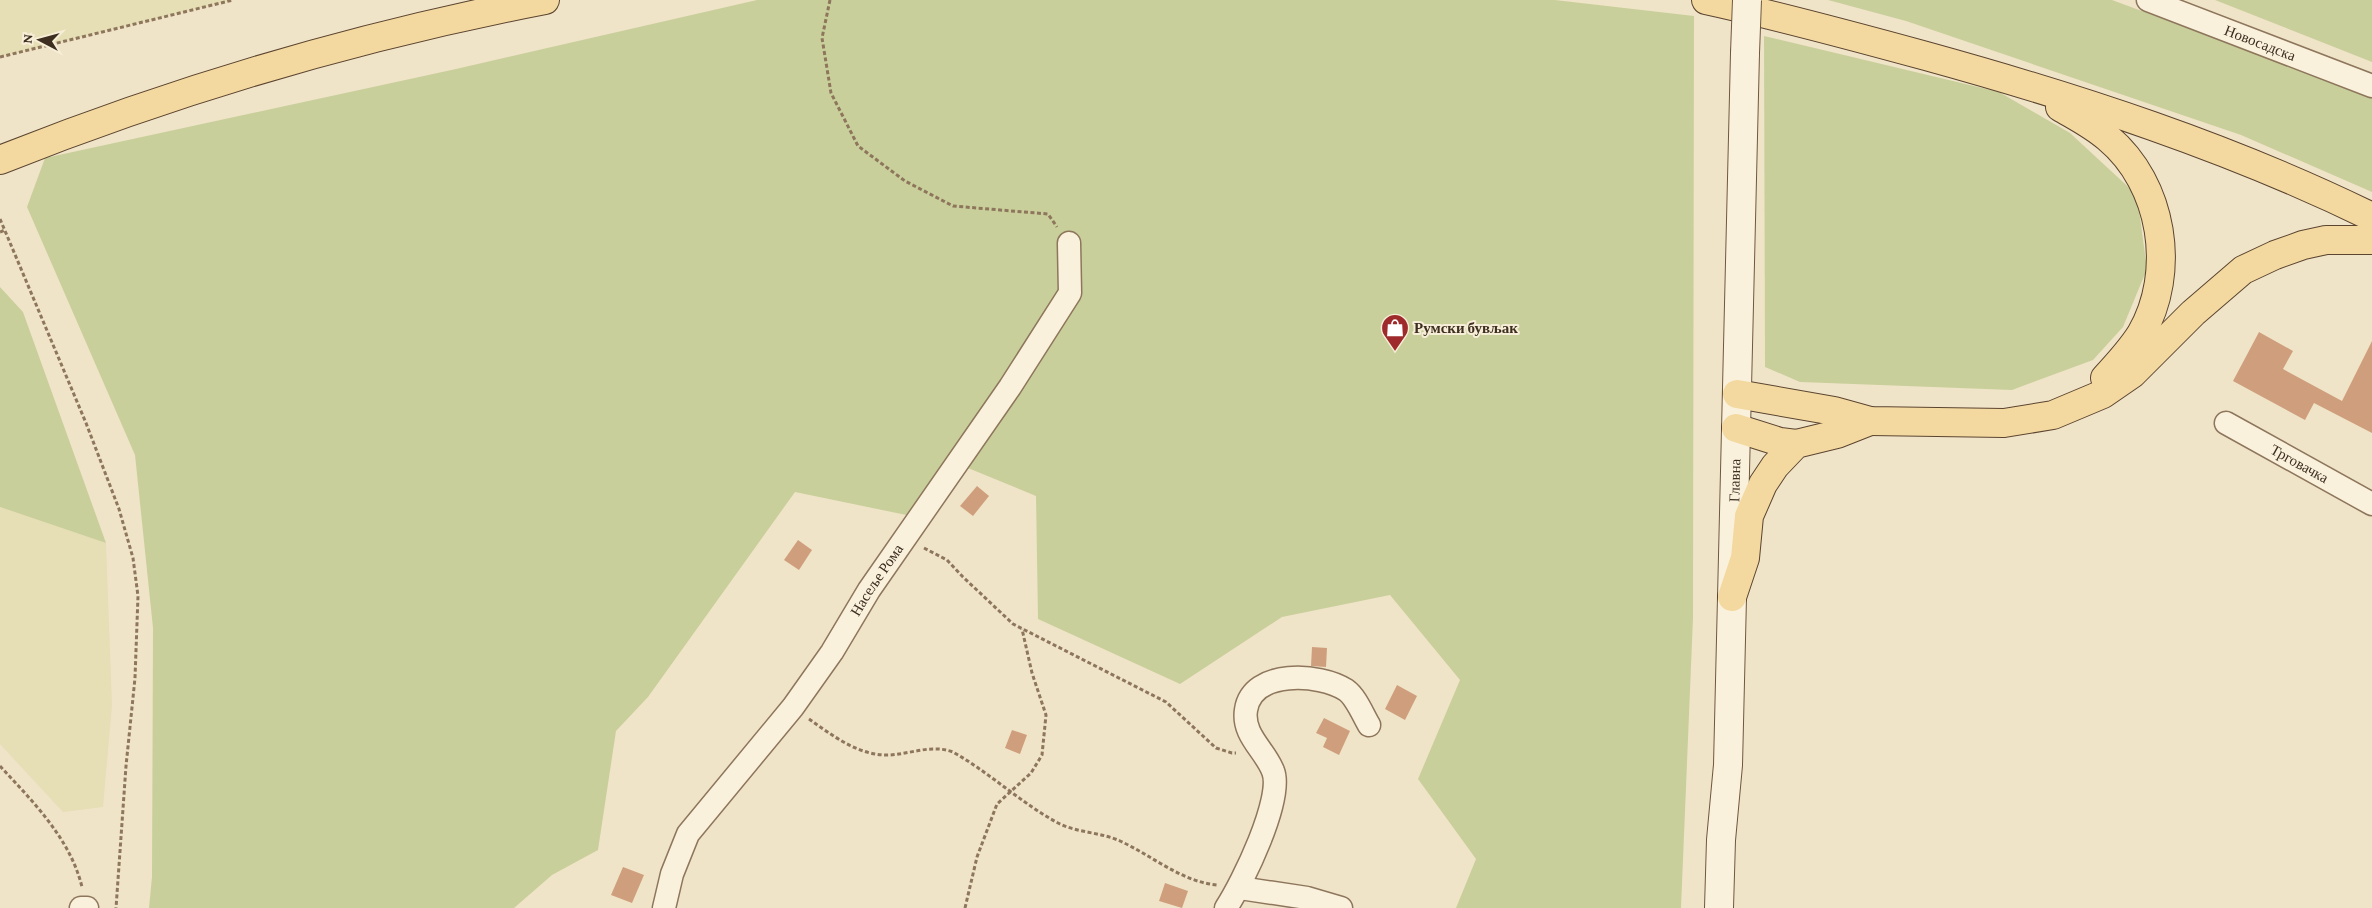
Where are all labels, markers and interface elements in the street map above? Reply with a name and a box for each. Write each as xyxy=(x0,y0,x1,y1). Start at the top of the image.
north arrow xyxy=(15,15,65,65)
street label: Новосадска xyxy=(2222,22,2298,64)
text: N xyxy=(19,33,36,44)
shop icon: Румски бувљак xyxy=(1380,313,1410,352)
place label: Румски бувљак xyxy=(1414,320,1518,336)
street label: Трговачка xyxy=(2268,441,2331,486)
street label: Главна xyxy=(1726,458,1743,502)
street label: Насеље Рома xyxy=(847,541,907,619)

